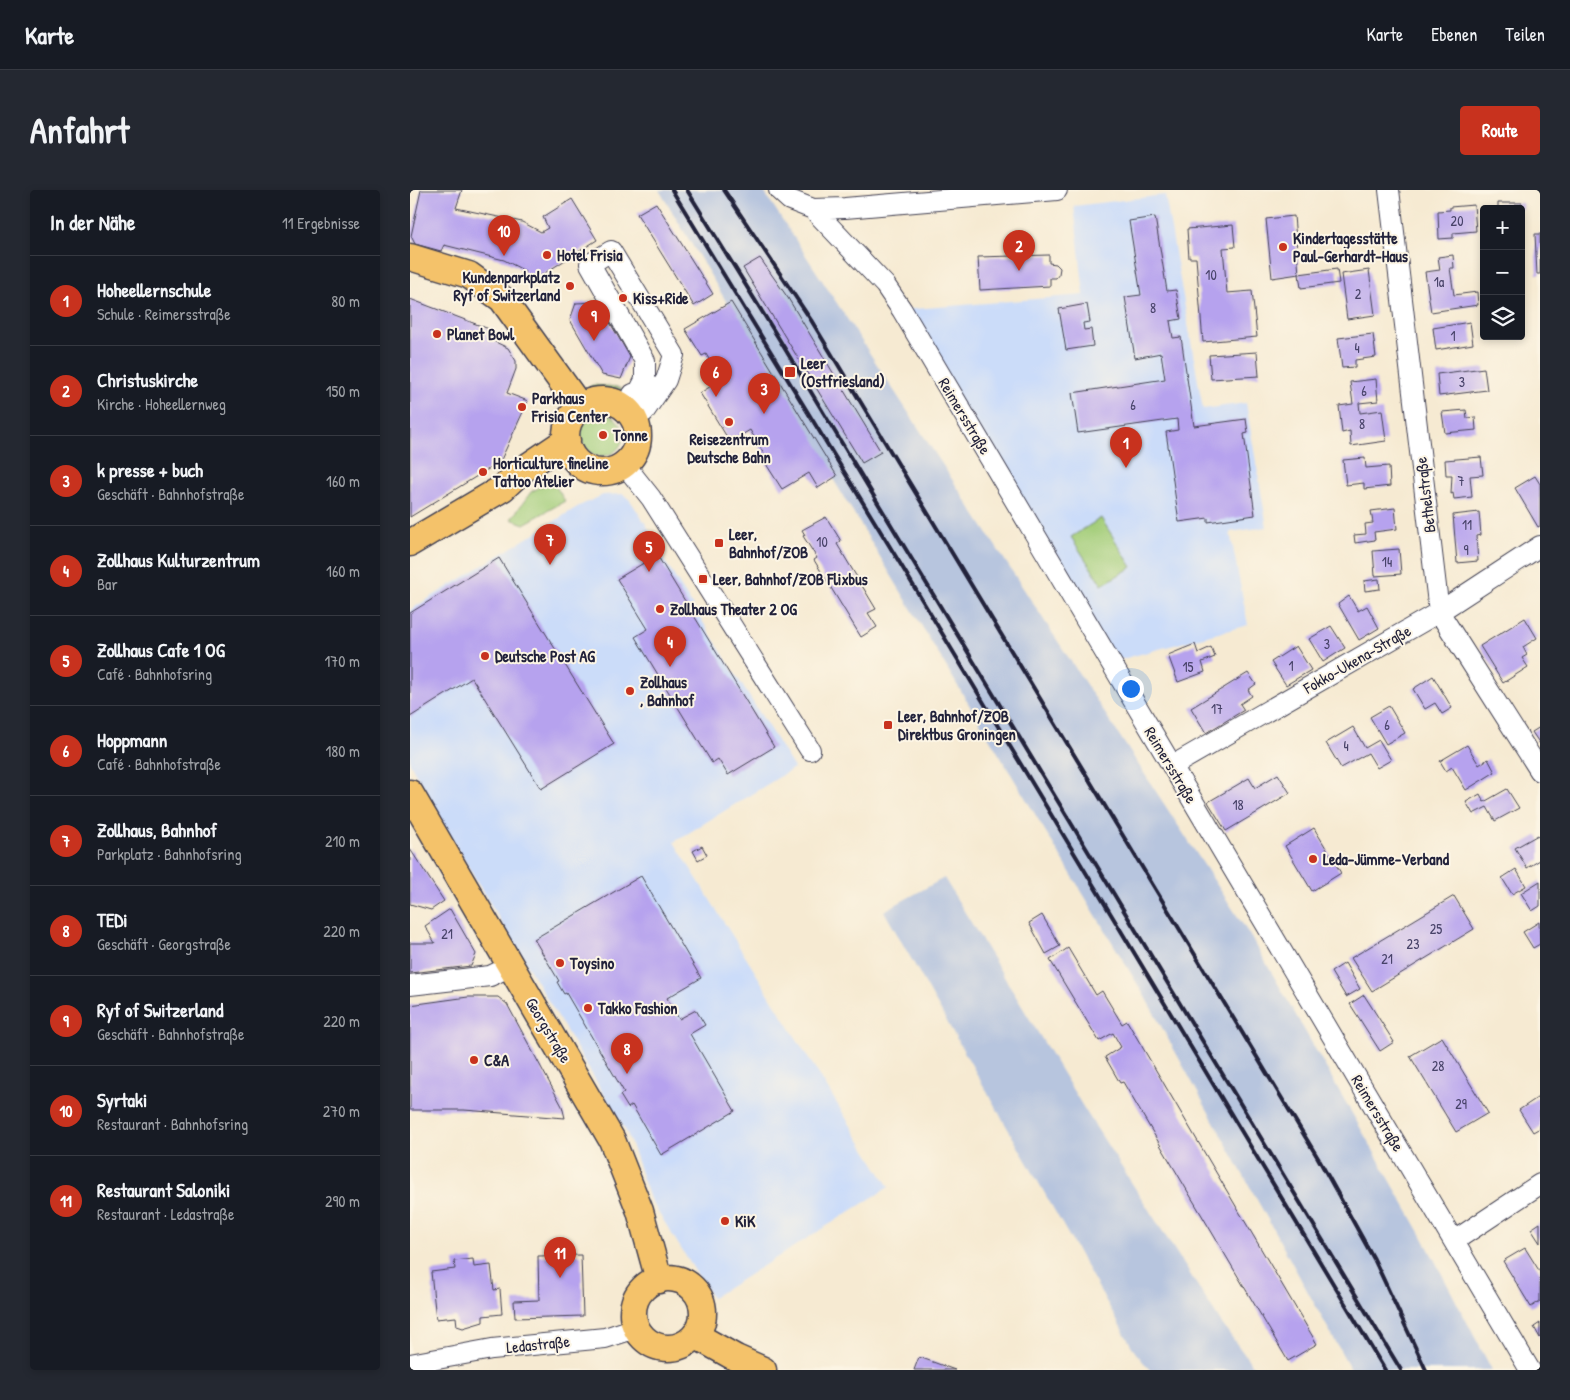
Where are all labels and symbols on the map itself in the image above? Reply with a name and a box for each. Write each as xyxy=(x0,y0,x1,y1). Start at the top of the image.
house number: 20 xyxy=(1451,211,1463,230)
pin: 10 xyxy=(488,215,520,256)
place label: Kindertagesstätte Paul-Gerhardt-Haus xyxy=(1293,227,1409,267)
pin: 2 xyxy=(1003,230,1035,271)
marker: Kindertagesstätte Paul-Gerhardt-Haus xyxy=(1277,241,1289,253)
place label: Hotel Frisia xyxy=(557,244,623,266)
marker: Hotel Frisia xyxy=(541,249,553,261)
house number: 10 xyxy=(1205,265,1217,284)
place label: Kundenparkplatz Ryf of Switzerland xyxy=(453,266,561,307)
house number: 1a xyxy=(1434,272,1445,291)
marker: Kundenparkplatz Ryf of Switzerland xyxy=(564,280,576,292)
house number: 2 xyxy=(1355,284,1362,303)
place label: Kiss+Ride xyxy=(633,287,689,309)
marker: Kiss+Ride xyxy=(617,292,629,304)
house number: 8 xyxy=(1150,298,1156,317)
pin: 9 xyxy=(578,300,610,341)
place label: Planet Bowl xyxy=(447,323,515,345)
house number: 1 xyxy=(1450,326,1456,345)
marker: Planet Bowl xyxy=(431,328,443,340)
house number: 4 xyxy=(1354,338,1360,357)
place label: Leer (Ostfriesland) xyxy=(801,352,885,392)
pin: 6 xyxy=(700,356,732,397)
marker: Leer (Ostfriesland) xyxy=(783,365,797,379)
house number: 3 xyxy=(1459,372,1465,391)
pin: 3 xyxy=(748,373,780,414)
street label: Reimersstraße xyxy=(933,374,997,459)
house number: 6 xyxy=(1361,381,1367,400)
place label: Parkhaus Frisia Center xyxy=(531,387,609,427)
house number: 6 xyxy=(1130,395,1136,414)
marker: Parkhaus Frisia Center xyxy=(516,401,528,413)
house number: 8 xyxy=(1359,414,1365,433)
marker: Reisezentrum Deutsche Bahn xyxy=(723,416,735,428)
place label: Tonne xyxy=(612,424,648,446)
pin: 1 xyxy=(1110,427,1142,468)
place label: Reisezentrum Deutsche Bahn xyxy=(687,428,771,468)
marker: Tonne xyxy=(597,429,609,441)
place label: Horticulture fineline Tattoo Atelier xyxy=(492,452,609,492)
street label: Bethelstraße xyxy=(1409,455,1441,534)
marker: Horticulture fineline Tattoo Atelier xyxy=(477,466,489,478)
house number: 7 xyxy=(1458,471,1465,490)
house number: 11 xyxy=(1462,515,1472,534)
place label: Leer, Bahnhof/ZOB xyxy=(729,523,808,563)
pin: 7 xyxy=(534,524,566,565)
pin: 5 xyxy=(633,531,665,572)
house number: 10 xyxy=(816,532,828,551)
marker: Leer, Bahnhof/ZOB xyxy=(713,537,725,549)
house number: 9 xyxy=(1463,540,1469,559)
house number: 14 xyxy=(1382,552,1392,571)
place label: Leer, Bahnhof/ZOB Flixbus xyxy=(713,568,869,590)
marker: Leer, Bahnhof/ZOB Flixbus xyxy=(697,573,709,585)
place label: Zollhaus Theater 2 OG xyxy=(670,598,797,620)
marker: Zollhaus Theater 2 OG xyxy=(654,603,666,615)
street label: Fokko-Ukena-Straße xyxy=(1298,619,1415,699)
pin: 4 xyxy=(654,626,686,667)
house number: 3 xyxy=(1324,634,1330,653)
place label: Deutsche Post AG xyxy=(495,645,595,667)
marker: Deutsche Post AG xyxy=(479,650,491,662)
house number: 1 xyxy=(1288,656,1294,675)
house number: 15 xyxy=(1182,657,1194,676)
place label: Zollhaus , Bahnhof xyxy=(640,671,694,711)
your location xyxy=(1118,676,1144,702)
marker: Zollhaus , Bahnhof xyxy=(624,685,636,697)
house number: 17 xyxy=(1211,699,1223,718)
place label: Leer, Bahnhof/ZOB Direktbus Groningen xyxy=(898,705,1016,746)
house number: 6 xyxy=(1384,715,1390,734)
marker: Leer, Bahnhof/ZOB Direktbus Groningen xyxy=(882,719,894,731)
street label: Reimersstraße xyxy=(1139,723,1203,808)
house number: 4 xyxy=(1343,736,1349,755)
house number: 18 xyxy=(1232,795,1244,814)
place label: Leda-Jümme-Verband xyxy=(1323,848,1450,870)
marker: Leda-Jümme-Verband xyxy=(1307,853,1319,865)
house number: 25 xyxy=(1430,919,1442,938)
house number: 21 xyxy=(441,924,453,943)
house number: 23 xyxy=(1407,934,1419,953)
house number: 21 xyxy=(1381,949,1393,968)
place label: Toysino xyxy=(569,952,615,975)
marker: Toysino xyxy=(554,957,566,969)
street label: Georgstraße xyxy=(521,993,577,1067)
place label: Takko Fashion xyxy=(597,997,678,1019)
marker: Takko Fashion xyxy=(582,1002,594,1014)
pin: 8 xyxy=(611,1033,643,1074)
place label: C&A xyxy=(484,1049,509,1071)
marker: C&A xyxy=(468,1054,480,1066)
house number: 28 xyxy=(1432,1056,1444,1075)
street label: Reimersstraße xyxy=(1346,1071,1410,1156)
house number: 29 xyxy=(1455,1094,1467,1113)
place label: KiK xyxy=(735,1210,756,1232)
marker: KiK xyxy=(719,1215,731,1227)
pin: 11 xyxy=(544,1237,576,1278)
street label: Ledastraße xyxy=(505,1330,571,1358)

